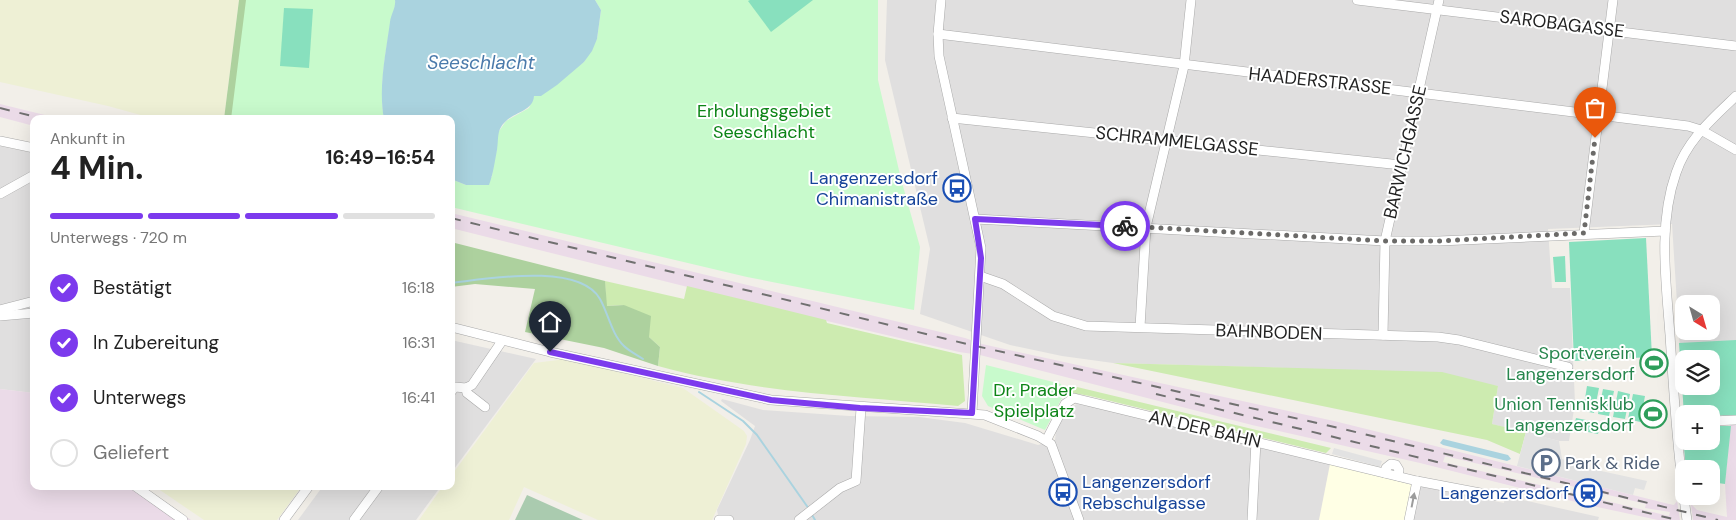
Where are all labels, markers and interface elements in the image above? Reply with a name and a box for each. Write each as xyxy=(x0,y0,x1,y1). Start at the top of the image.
street label: SAROBAGASSE xyxy=(1498,4,1626,44)
water label: Seeschlacht xyxy=(427,50,536,75)
street label: HAADERSTRASSE xyxy=(1247,62,1393,100)
street label: BARWICHGASSE xyxy=(1378,83,1432,221)
pin xyxy=(1574,87,1616,138)
icon: bag xyxy=(1581,94,1609,122)
park label: Erholungsgebiet Seeschlacht xyxy=(697,99,831,144)
street label: SCHRAMMELGASSE xyxy=(1094,121,1260,161)
text: Ankunft in xyxy=(50,128,125,149)
text: 16:49–16:54 xyxy=(326,145,435,170)
text: 4 Min. xyxy=(50,147,143,189)
place label: Langenzersdorf Chimanistraße xyxy=(809,166,938,211)
bus stop icon: Langenzersdorf Chimanistraße xyxy=(942,173,972,203)
courier xyxy=(1100,201,1150,251)
icon: bike xyxy=(1111,212,1139,240)
text: Unterwegs · 720 m xyxy=(50,227,187,248)
icon: check xyxy=(50,274,78,302)
text: Bestätigt xyxy=(93,275,172,300)
text: 16:18 xyxy=(402,277,435,298)
north arrow xyxy=(1675,295,1720,340)
map controls xyxy=(1675,295,1720,505)
pin xyxy=(529,301,571,352)
icon: home xyxy=(536,308,564,336)
street label: BAHNBODEN xyxy=(1215,318,1323,346)
icon: check xyxy=(50,329,78,357)
text: In Zubereitung xyxy=(93,330,219,355)
text: 16:31 xyxy=(403,332,435,353)
place label: Sportverein Langenzersdorf xyxy=(1506,341,1635,386)
sports icon: Sportverein Langenzersdorf xyxy=(1639,348,1669,378)
button: layers xyxy=(1675,350,1720,395)
park label: Dr. Prader Spielplatz xyxy=(993,378,1075,423)
icon: check xyxy=(50,384,78,412)
text: Unterwegs xyxy=(93,385,186,410)
text: 16:41 xyxy=(402,387,435,408)
place label: Union Tennisklub Langenzersdorf xyxy=(1494,392,1634,437)
sports icon: Union Tennisklub Langenzersdorf xyxy=(1638,399,1668,429)
street label: AN DER BAHN xyxy=(1147,404,1263,454)
button: + xyxy=(1675,405,1720,450)
text: Geliefert xyxy=(93,440,169,465)
parking icon: Park & Ride xyxy=(1531,448,1561,478)
place label: Park & Ride xyxy=(1565,451,1660,475)
button: − xyxy=(1675,460,1720,505)
place label: Langenzersdorf Rebschulgasse xyxy=(1082,470,1211,515)
bus stop icon: Langenzersdorf Rebschulgasse xyxy=(1048,477,1078,507)
station icon: Langenzersdorf xyxy=(1573,478,1603,508)
place label: Langenzersdorf xyxy=(1440,481,1569,505)
one-way arrow xyxy=(1409,493,1417,508)

